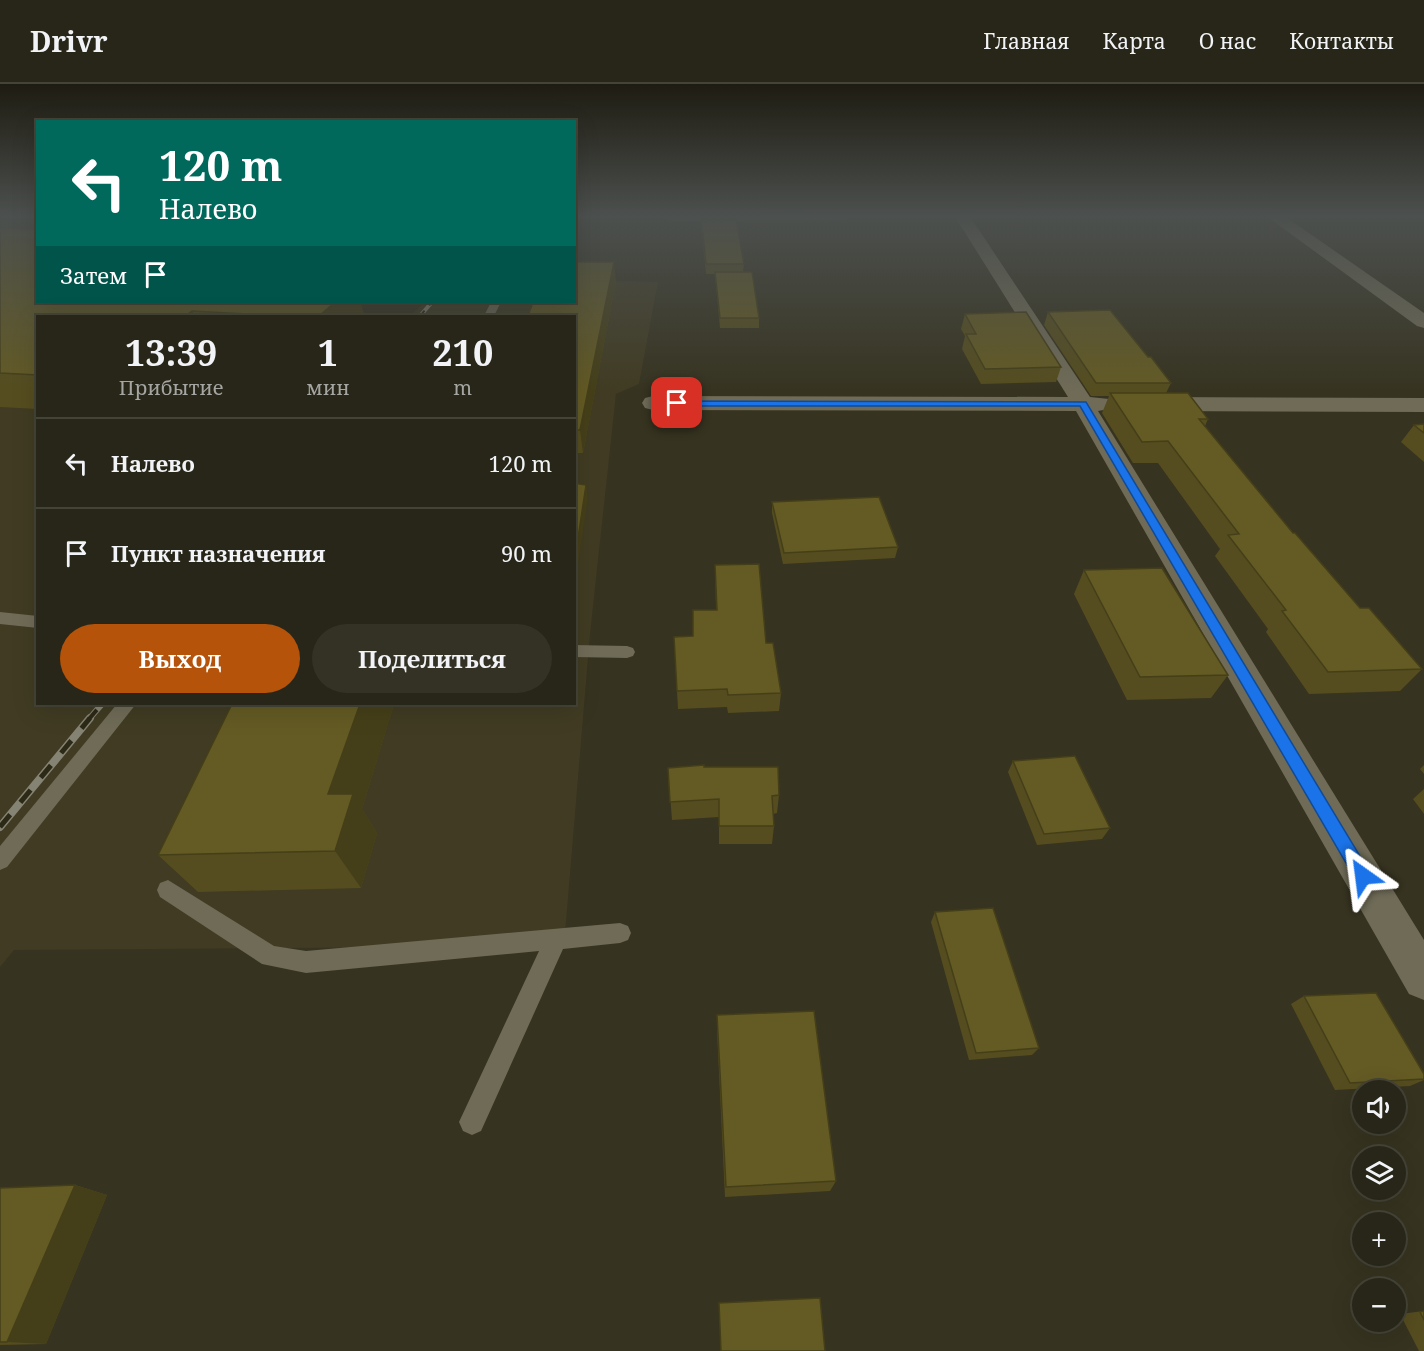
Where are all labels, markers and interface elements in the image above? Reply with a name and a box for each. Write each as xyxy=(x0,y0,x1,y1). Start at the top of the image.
text: Drivr xyxy=(30,22,108,60)
text: Главная xyxy=(983,27,1070,55)
text: Карта xyxy=(1103,27,1166,55)
text: О нас xyxy=(1199,27,1256,55)
text: Контакты xyxy=(1289,27,1394,55)
text: 120 m xyxy=(159,136,283,193)
icon: left xyxy=(60,144,138,222)
text: Налево xyxy=(159,190,257,227)
icon: arrive xyxy=(139,258,172,291)
text: Затем xyxy=(60,260,127,290)
text: 13:39 xyxy=(125,328,217,377)
text: 1 xyxy=(318,328,338,377)
text: 210 xyxy=(432,328,493,377)
text: Прибытие xyxy=(119,374,224,401)
text: мин xyxy=(306,374,350,401)
text: m xyxy=(453,374,472,401)
pin xyxy=(651,377,702,428)
icon: arrive xyxy=(660,386,693,419)
icon: left xyxy=(60,447,93,480)
text: Налево xyxy=(111,448,195,478)
text: 120 m xyxy=(489,448,552,478)
icon: arrive xyxy=(60,537,93,570)
text: Пункт назначения xyxy=(111,538,325,568)
text: 90 m xyxy=(501,538,552,568)
button: Выход xyxy=(60,624,300,693)
button: Поделиться xyxy=(312,624,552,693)
position arrow xyxy=(1331,844,1395,908)
map controls xyxy=(1352,1080,1406,1332)
button: sound xyxy=(1352,1080,1406,1134)
button: layers xyxy=(1352,1146,1406,1200)
button: + xyxy=(1352,1212,1406,1266)
button: − xyxy=(1352,1278,1406,1332)

